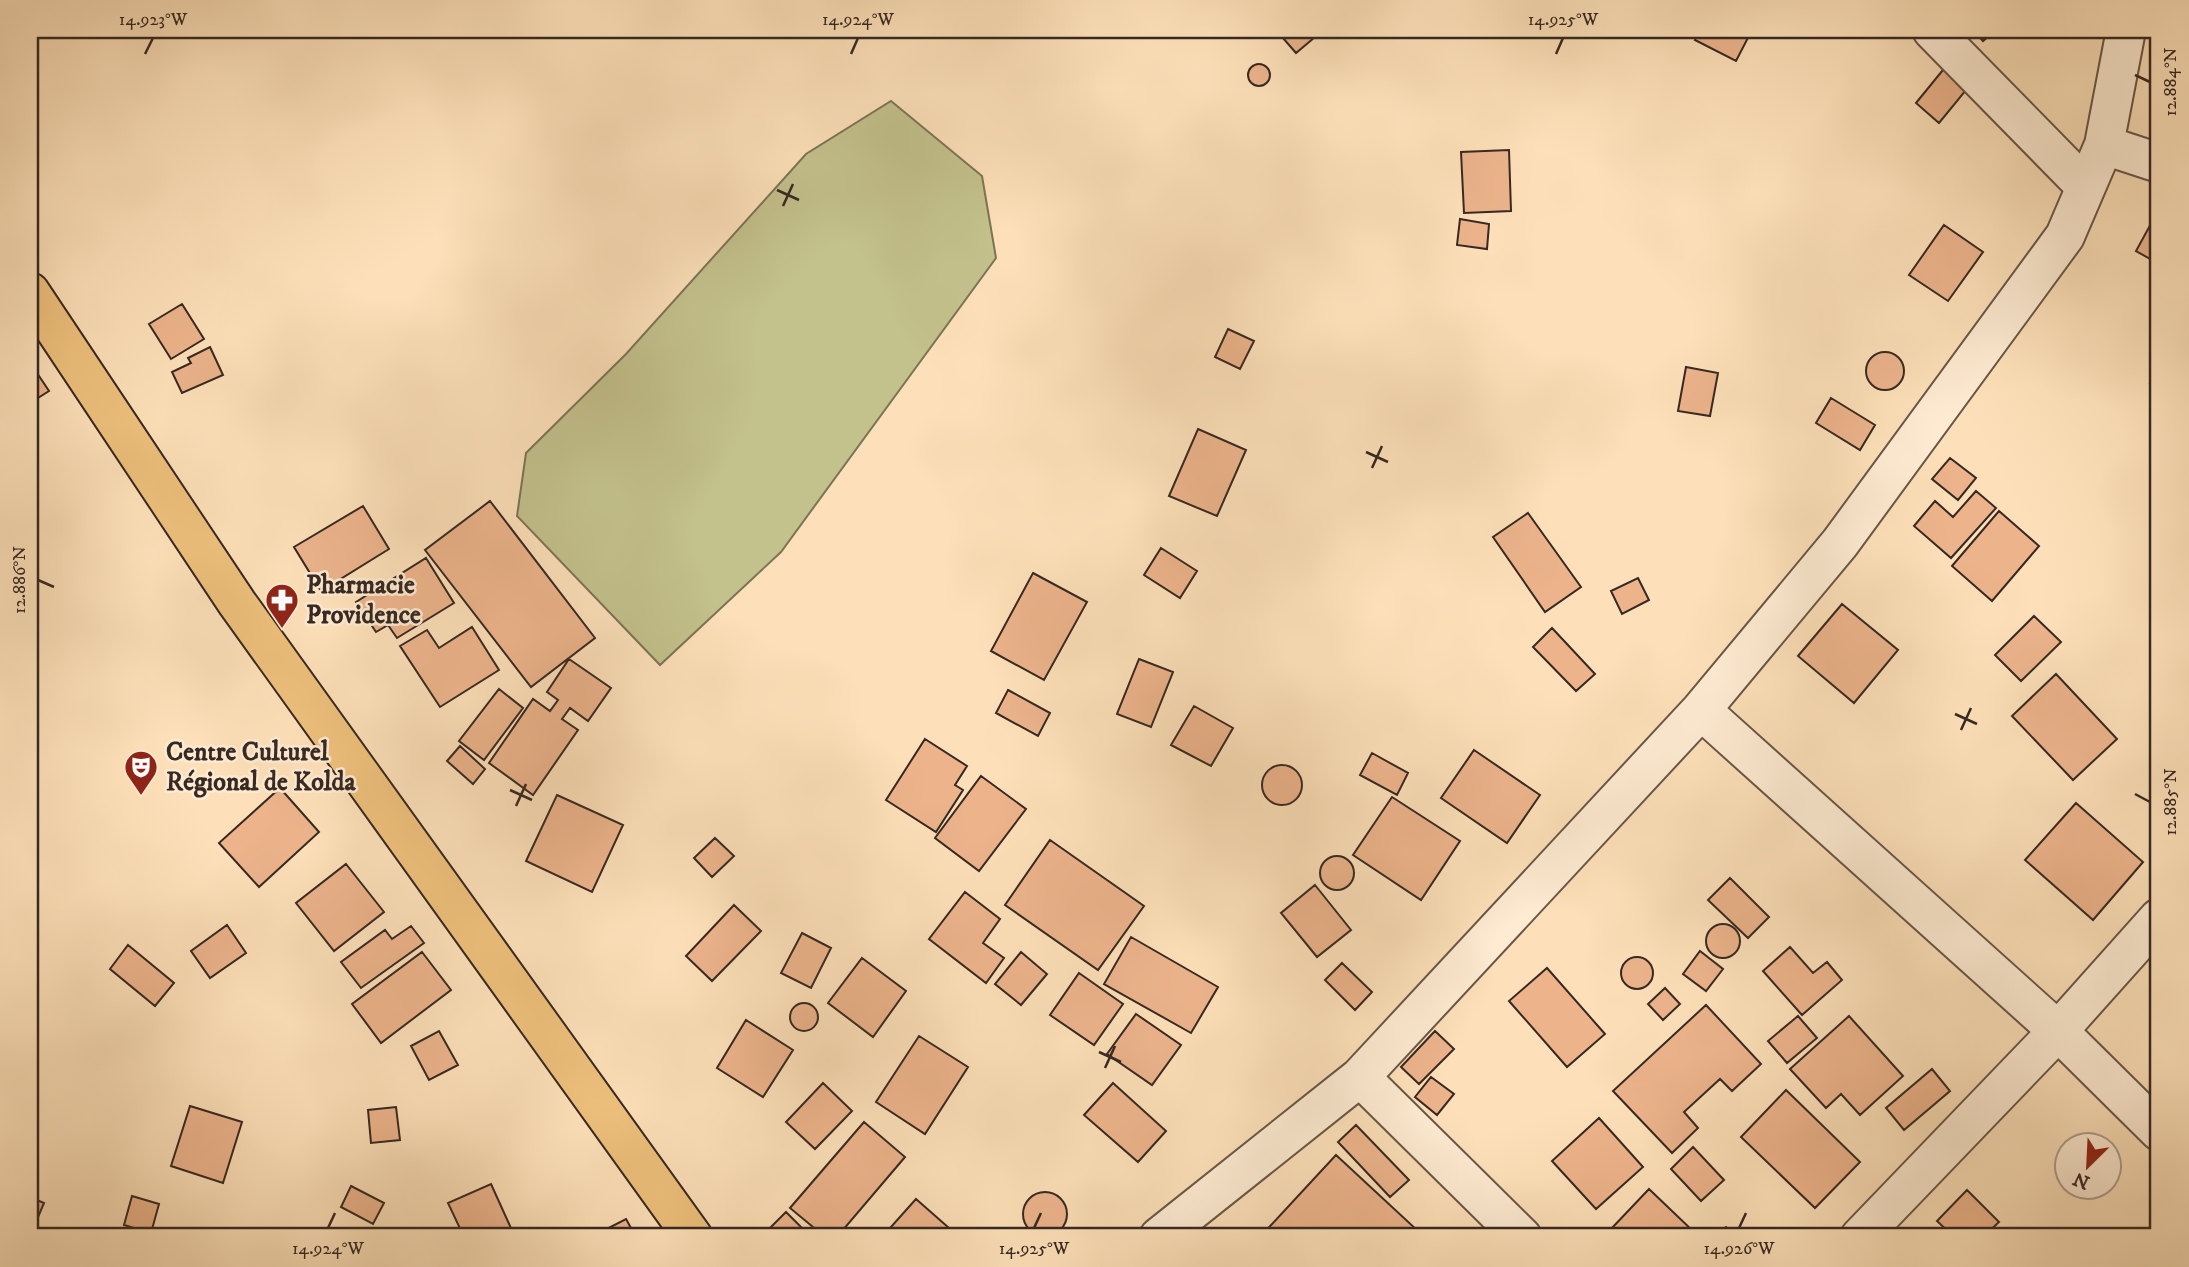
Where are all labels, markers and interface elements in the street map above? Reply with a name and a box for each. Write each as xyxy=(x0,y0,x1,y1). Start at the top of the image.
text: 14.923°W xyxy=(119,9,188,31)
text: 14.924°W xyxy=(822,9,895,31)
text: 14.925°W xyxy=(1528,9,1599,31)
text: 12.884°N xyxy=(2160,47,2182,116)
text: 12.886°N xyxy=(9,546,31,614)
place label: Pharmacie Providence xyxy=(306,569,421,632)
pharmacy icon: Pharmacie Providence xyxy=(263,581,301,630)
place label: Centre Culturel Régional de Kolda xyxy=(166,736,357,799)
theatre icon: Centre Culturel Régional de Kolda xyxy=(122,748,160,797)
text: 12.885°N xyxy=(2160,768,2182,836)
north arrow xyxy=(2052,1130,2122,1200)
text: N xyxy=(2070,1166,2094,1194)
text: 14.924°W xyxy=(292,1238,365,1260)
text: 14.925°W xyxy=(999,1238,1070,1260)
text: 14.926°W xyxy=(1703,1238,1775,1260)

